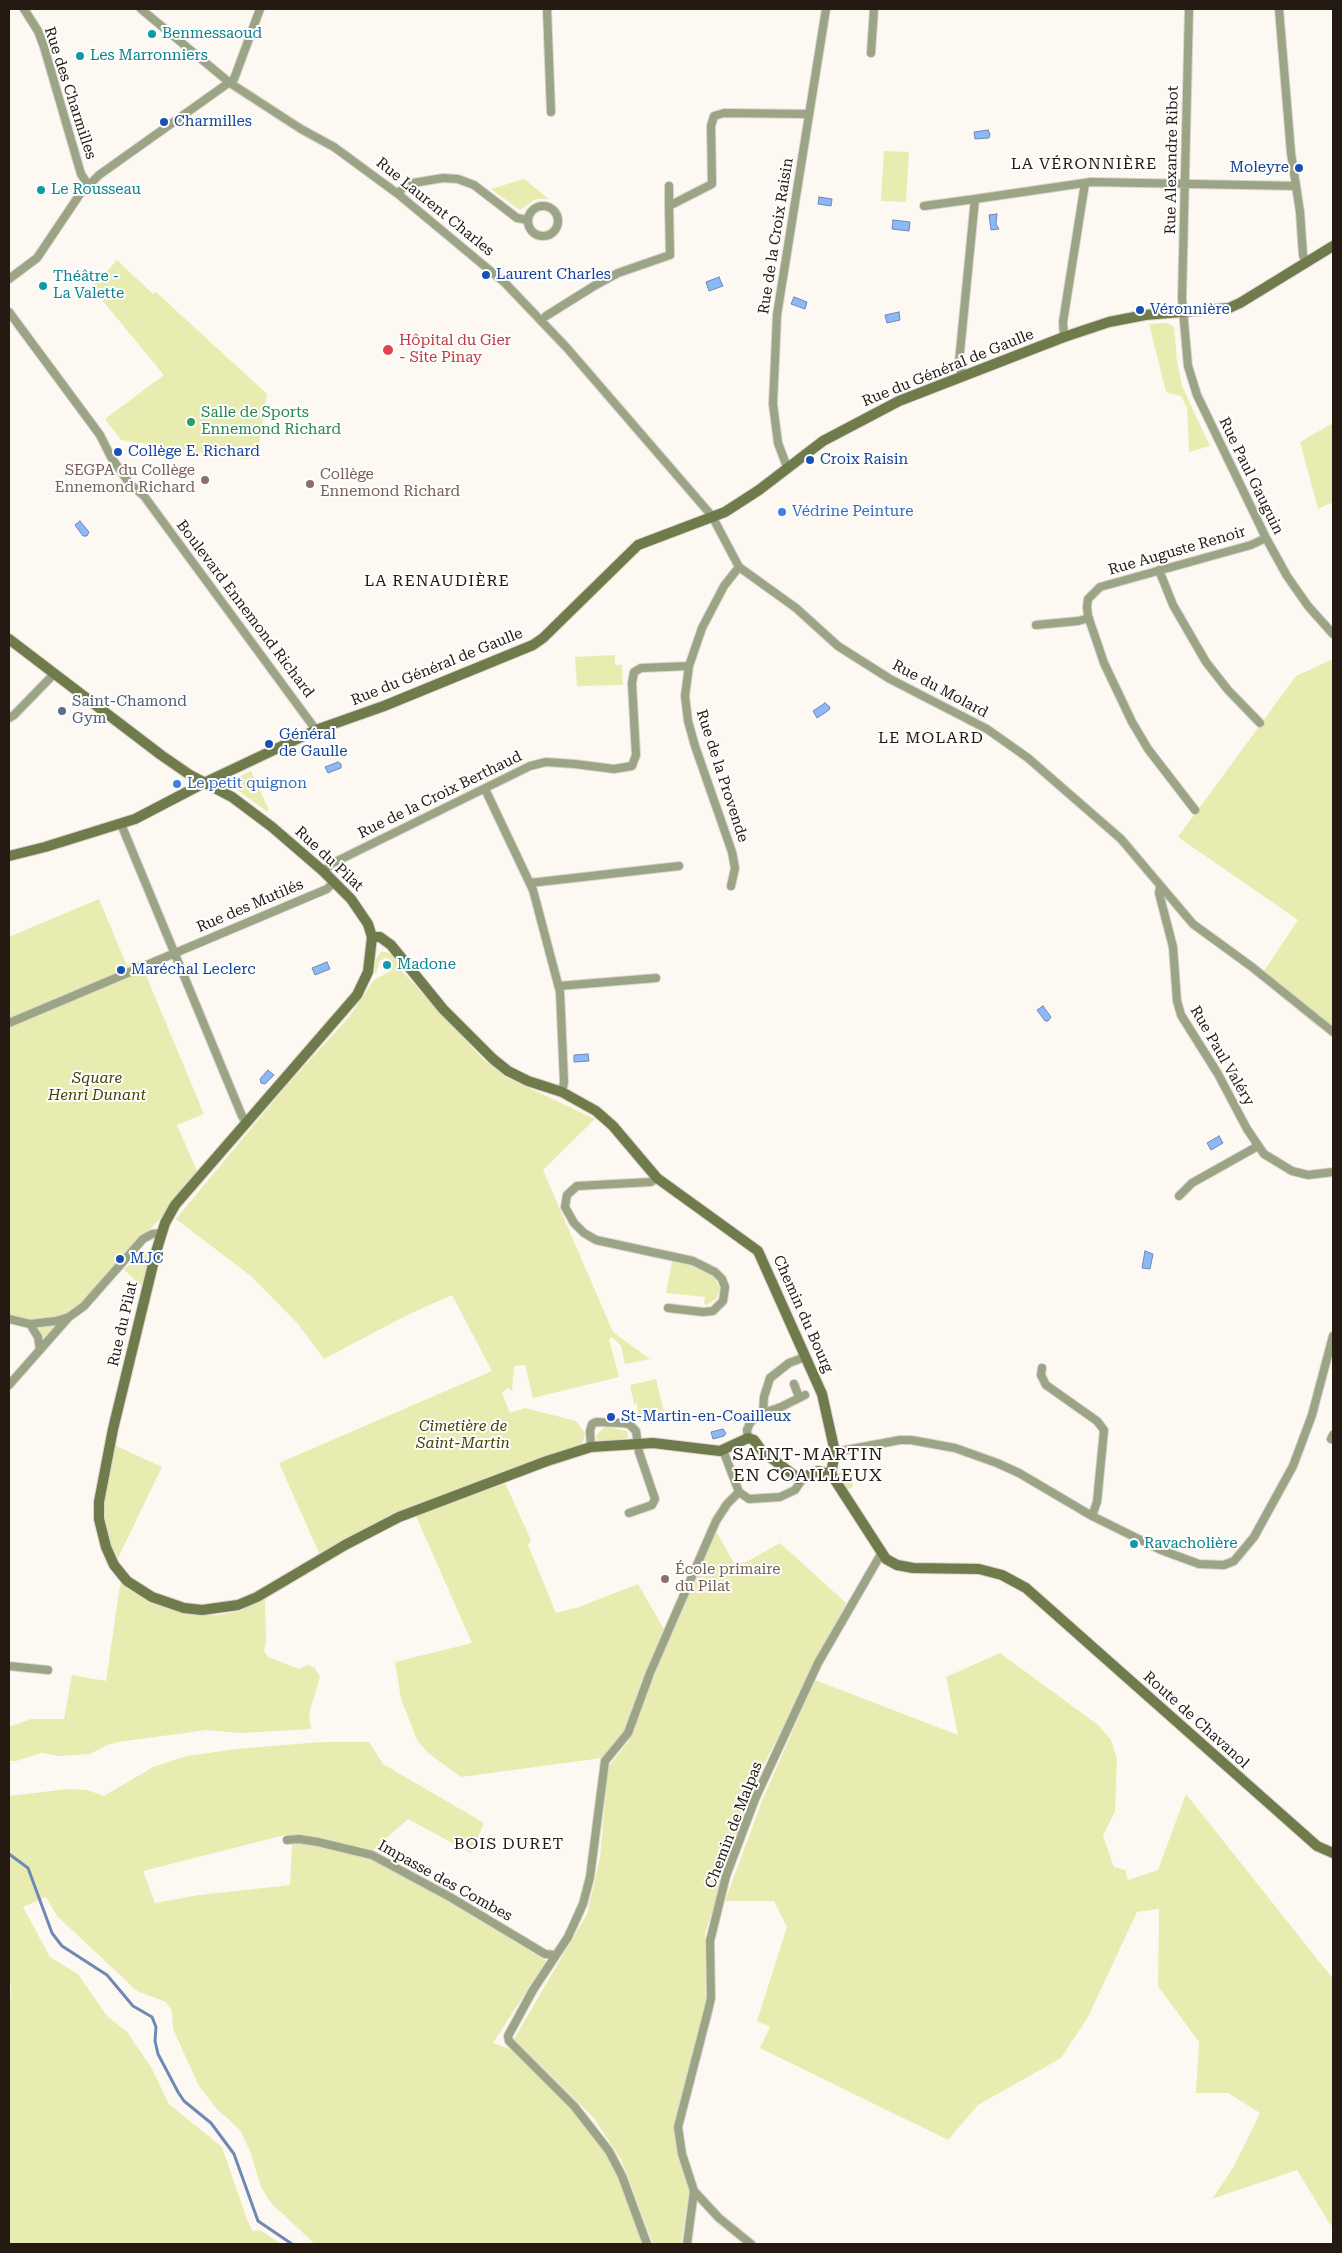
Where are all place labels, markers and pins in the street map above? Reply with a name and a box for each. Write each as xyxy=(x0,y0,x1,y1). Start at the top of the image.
place label: Benmessaoud xyxy=(162,25,262,43)
marker: Benmessaoud xyxy=(146,28,158,40)
place label: Les Marronniers xyxy=(90,47,208,65)
marker: Les Marronniers xyxy=(74,50,86,62)
place label: Charmilles xyxy=(174,113,252,131)
marker: Charmilles xyxy=(158,116,170,128)
place label: Moleyre xyxy=(1230,159,1289,177)
marker: Moleyre xyxy=(1293,162,1305,174)
place label: Le Rousseau xyxy=(51,181,141,199)
marker: Le Rousseau xyxy=(35,184,47,196)
place label: Laurent Charles xyxy=(496,266,611,284)
place label: Théâtre - La Valette xyxy=(53,268,124,303)
marker: Laurent Charles xyxy=(480,269,492,281)
marker: Théâtre - La Valette xyxy=(37,280,49,292)
place label: Véronnière xyxy=(1150,301,1230,319)
marker: Véronnière xyxy=(1134,304,1146,316)
place label: Hôpital du Gier - Site Pinay xyxy=(399,332,511,367)
marker: Hôpital du Gier - Site Pinay xyxy=(381,343,395,357)
place label: Salle de Sports Ennemond Richard xyxy=(201,404,341,439)
marker: Salle de Sports Ennemond Richard xyxy=(185,416,197,428)
place label: Collège E. Richard xyxy=(128,443,260,461)
marker: Collège E. Richard xyxy=(112,446,124,458)
place label: Croix Raisin xyxy=(820,451,908,469)
marker: Croix Raisin xyxy=(804,454,816,466)
place label: SEGPA du Collège Ennemond Richard xyxy=(55,462,195,497)
place label: Collège Ennemond Richard xyxy=(320,466,460,501)
marker: SEGPA du Collège Ennemond Richard xyxy=(199,474,211,486)
marker: Collège Ennemond Richard xyxy=(304,478,316,490)
place label: Védrine Peinture xyxy=(792,503,913,521)
marker: Védrine Peinture xyxy=(776,506,788,518)
place label: Saint-Chamond Gym xyxy=(72,693,187,728)
marker: Saint-Chamond Gym xyxy=(56,705,68,717)
place label: Général de Gaulle xyxy=(279,726,347,761)
marker: Général de Gaulle xyxy=(263,738,275,750)
place label: Le petit quignon xyxy=(187,775,307,793)
marker: Le petit quignon xyxy=(171,778,183,790)
place label: Madone xyxy=(397,956,456,974)
marker: Madone xyxy=(381,959,393,971)
place label: Maréchal Leclerc xyxy=(131,961,256,979)
marker: Maréchal Leclerc xyxy=(115,964,127,976)
place label: MJC xyxy=(130,1250,163,1268)
marker: MJC xyxy=(114,1253,126,1265)
place label: St-Martin-en-Coailleux xyxy=(621,1408,791,1426)
marker: St-Martin-en-Coailleux xyxy=(605,1411,617,1423)
place label: Ravacholière xyxy=(1144,1535,1238,1553)
marker: Ravacholière xyxy=(1128,1538,1140,1550)
place label: École primaire du Pilat xyxy=(675,1561,781,1596)
marker: École primaire du Pilat xyxy=(659,1573,671,1585)

